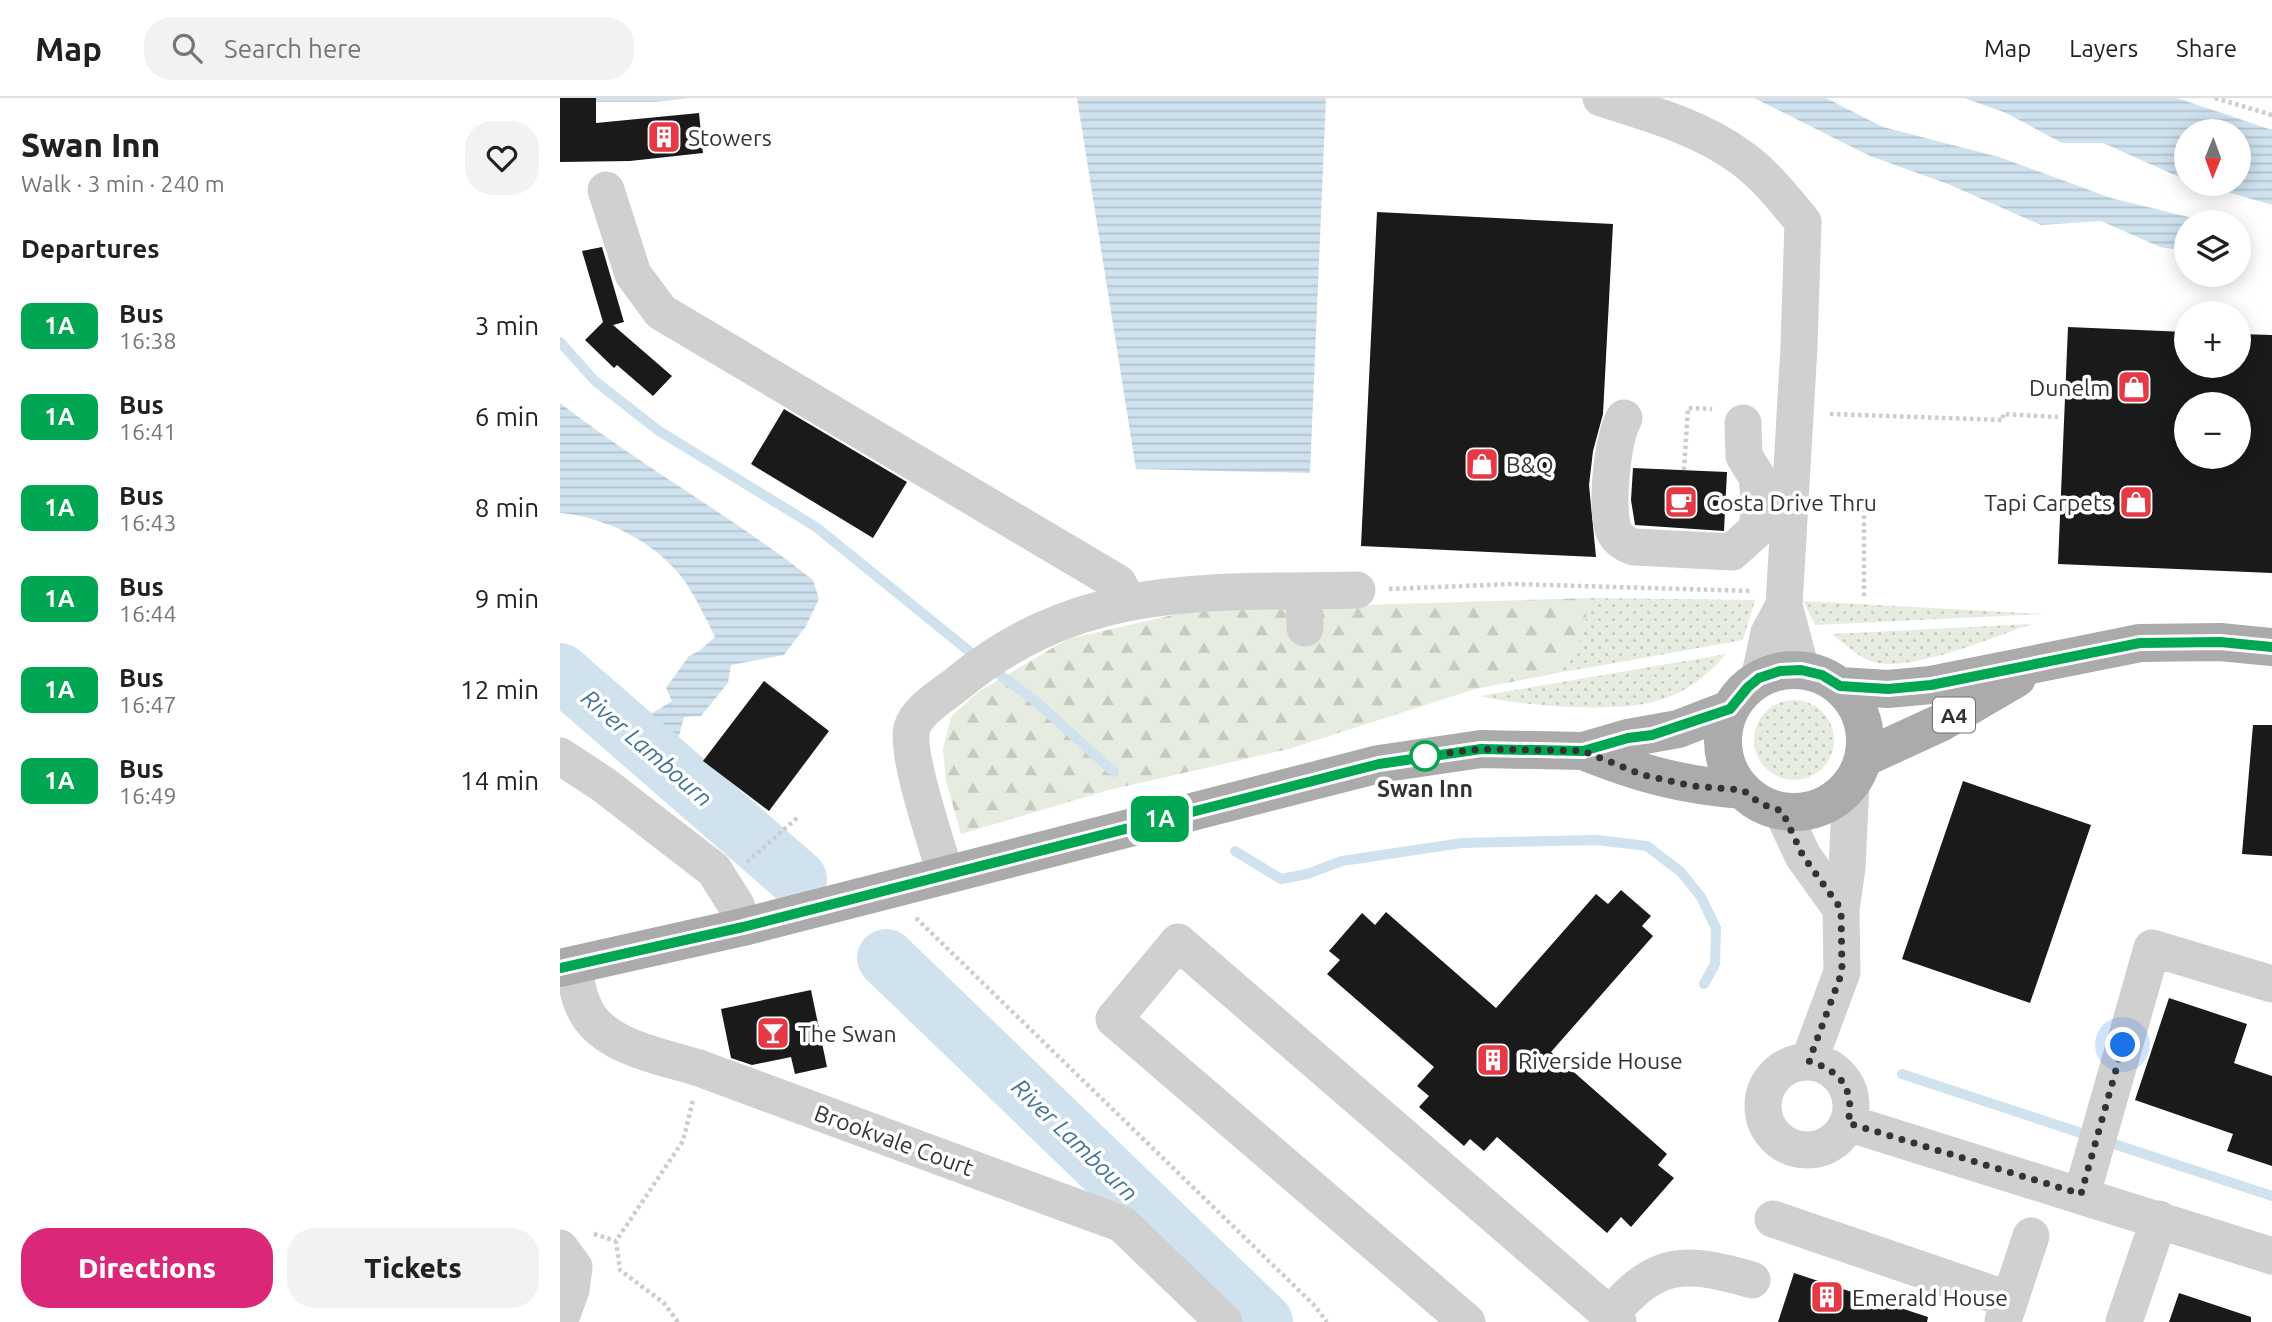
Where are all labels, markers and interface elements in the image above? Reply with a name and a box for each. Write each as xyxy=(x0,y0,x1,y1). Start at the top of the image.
search box xyxy=(144,17,634,80)
icon: search xyxy=(168,29,206,67)
text: Map xyxy=(35,30,102,67)
text: Search here xyxy=(224,34,362,63)
text: Map xyxy=(1984,35,2031,62)
text: Layers xyxy=(2069,35,2138,62)
text: Share xyxy=(2176,35,2237,62)
building icon: Stowers xyxy=(645,118,683,156)
north arrow xyxy=(2174,119,2250,196)
map controls xyxy=(2174,119,2251,469)
button: heart xyxy=(465,121,539,195)
place label: Stowers xyxy=(688,125,772,150)
text: Swan Inn xyxy=(21,126,160,163)
text: Walk · 3 min · 240 m xyxy=(21,171,225,196)
button: layers xyxy=(2174,210,2251,287)
text: Departures xyxy=(21,234,159,263)
text: Bus xyxy=(119,299,164,328)
button: + xyxy=(2174,301,2251,378)
text: 3 min xyxy=(475,311,539,340)
text: 1A xyxy=(44,312,75,339)
text: 16:38 xyxy=(119,328,177,353)
shop icon: Dunelm xyxy=(2115,368,2153,406)
place label: Dunelm xyxy=(2029,375,2110,400)
text: Bus xyxy=(119,390,164,419)
button: − xyxy=(2174,392,2251,469)
text: 6 min xyxy=(475,402,539,431)
text: 1A xyxy=(44,403,75,430)
text: 16:41 xyxy=(119,419,177,444)
shop icon: B&Q xyxy=(1463,445,1501,483)
place label: B&Q xyxy=(1506,452,1554,477)
text: Bus xyxy=(119,481,164,510)
cafe icon: Costa Drive Thru xyxy=(1662,483,1700,521)
shop icon: Tapi Carpets xyxy=(2117,483,2155,521)
place label: Costa Drive Thru xyxy=(1706,490,1877,515)
place label: Tapi Carpets xyxy=(1984,490,2112,515)
text: 8 min xyxy=(475,493,539,522)
text: 1A xyxy=(44,494,75,521)
text: 16:43 xyxy=(119,510,177,535)
text: Bus xyxy=(119,572,164,601)
text: 9 min xyxy=(475,584,539,613)
text: 1A xyxy=(44,585,75,612)
text: 16:44 xyxy=(119,601,177,626)
text: Bus xyxy=(119,663,164,692)
text: 12 min xyxy=(460,675,539,704)
text: 1A xyxy=(44,676,75,703)
water label: River Lambourn xyxy=(576,684,718,812)
text: 16:47 xyxy=(119,692,177,717)
road number: A4 xyxy=(1933,698,1975,732)
marker: Swan Inn xyxy=(1410,741,1440,771)
text: Bus xyxy=(119,754,164,783)
text: 14 min xyxy=(460,766,539,795)
text: 1A xyxy=(44,767,75,794)
place label: Swan Inn xyxy=(1377,776,1473,801)
text: 16:49 xyxy=(119,783,177,808)
line badge: 1A xyxy=(1128,796,1192,842)
text: 1A xyxy=(1145,805,1175,832)
bar icon: The Swan xyxy=(754,1014,792,1052)
place label: The Swan xyxy=(798,1021,897,1046)
your location xyxy=(2105,1027,2140,1062)
building icon: Riverside House xyxy=(1474,1041,1512,1079)
place label: Riverside House xyxy=(1518,1048,1683,1073)
water label: River Lambourn xyxy=(1007,1073,1143,1207)
street label: Brookvale Court xyxy=(811,1100,977,1180)
button: Directions xyxy=(21,1228,273,1308)
button: Tickets xyxy=(287,1228,539,1308)
building icon: Emerald House xyxy=(1808,1278,1846,1316)
place label: Emerald House xyxy=(1852,1285,2008,1310)

